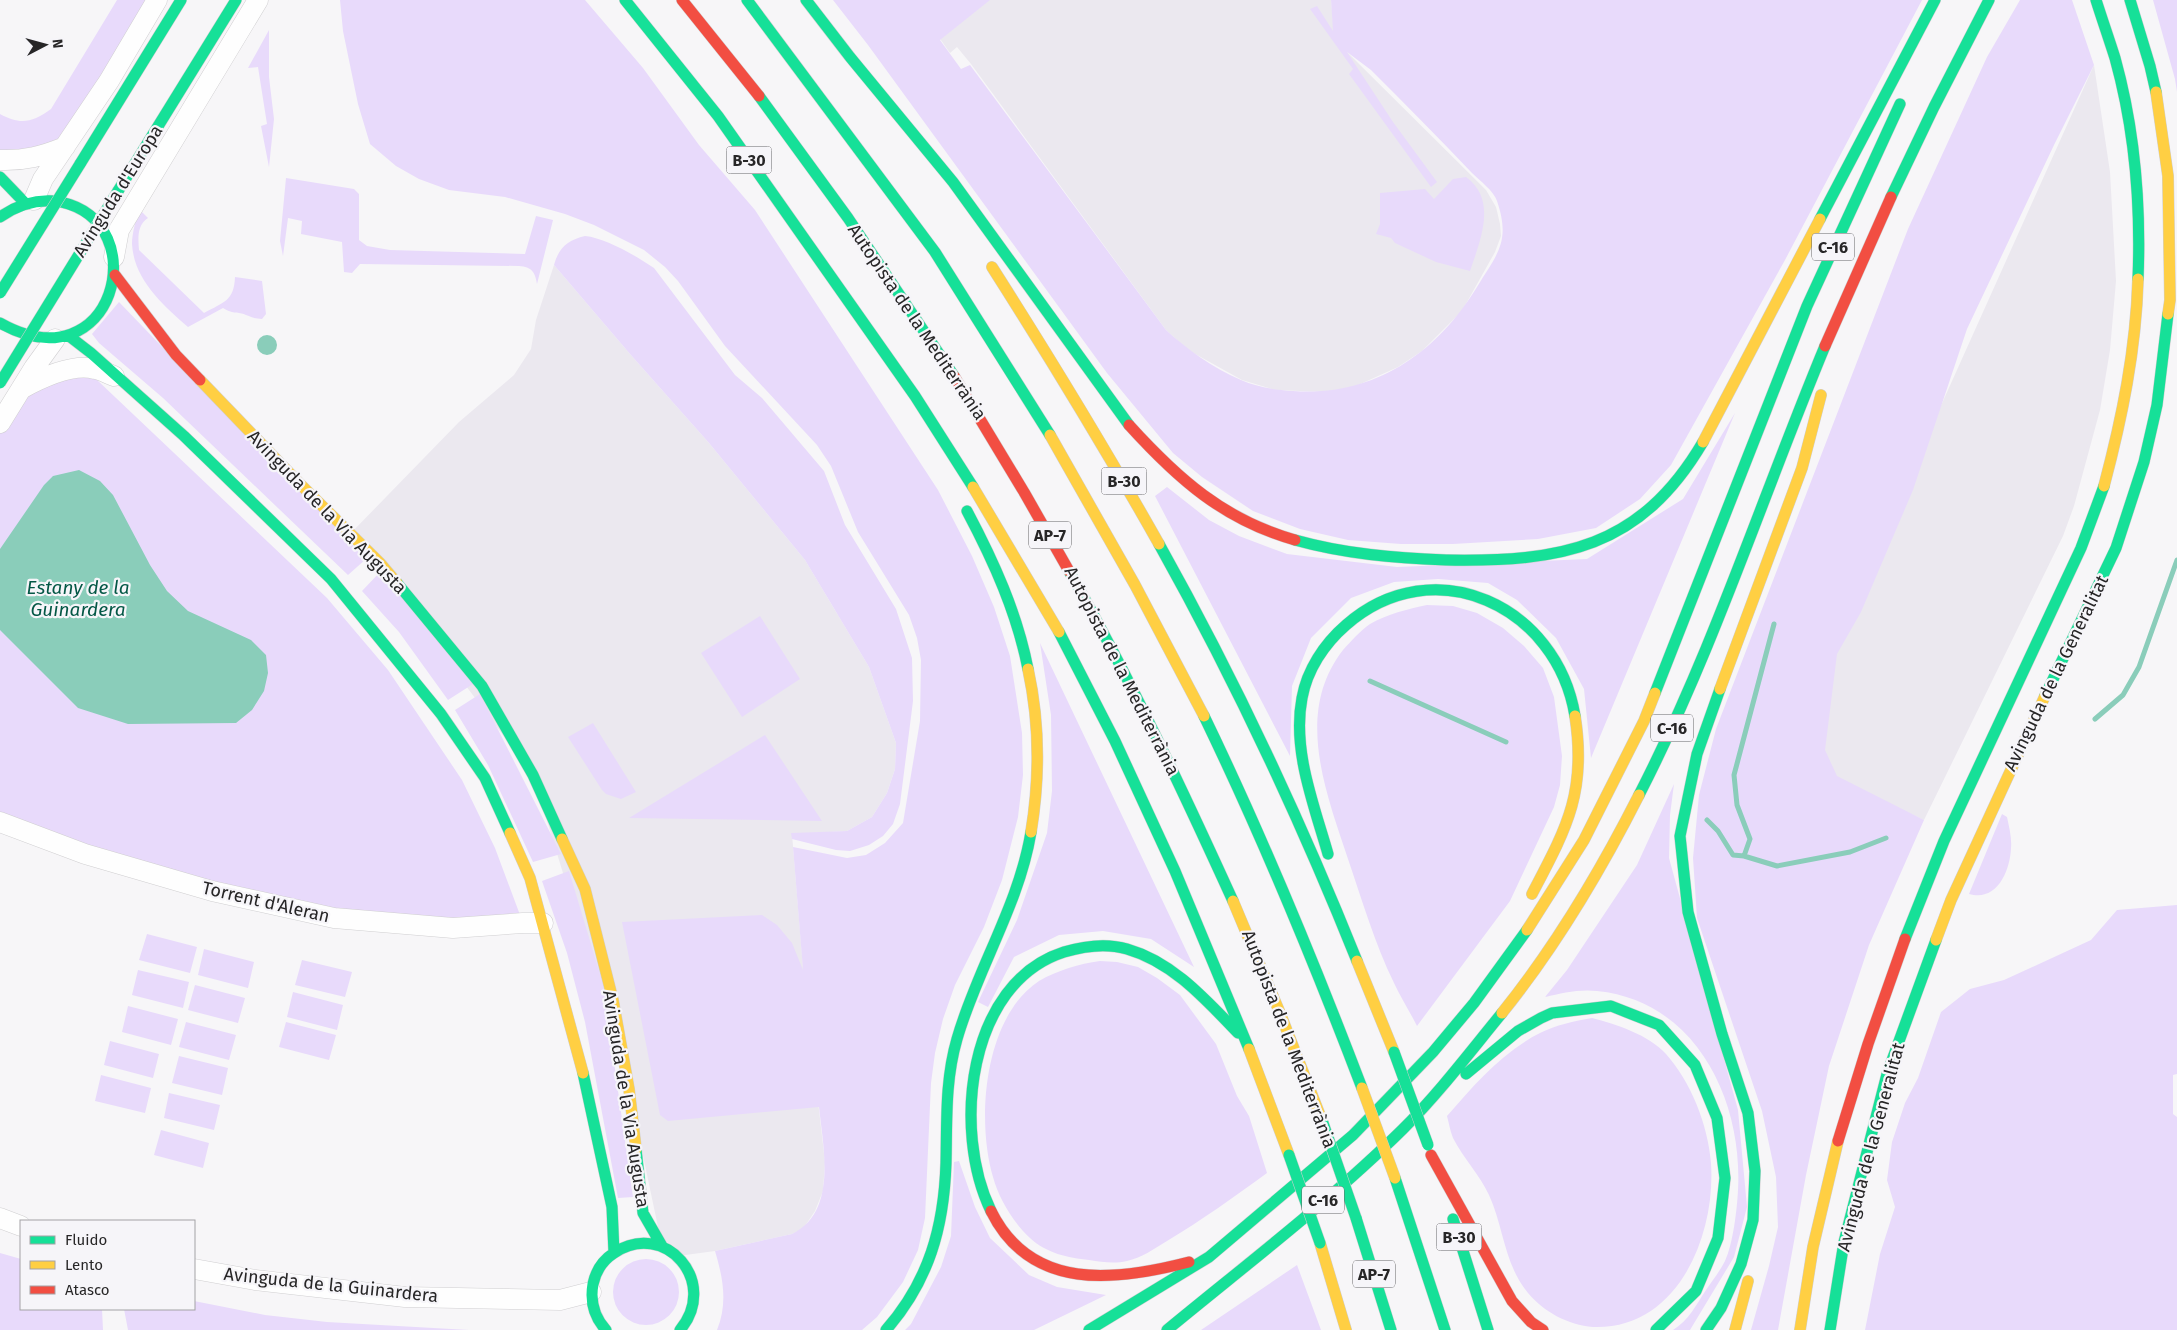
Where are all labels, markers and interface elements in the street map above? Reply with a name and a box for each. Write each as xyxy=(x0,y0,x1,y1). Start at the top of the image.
north arrow xyxy=(20,20,70,70)
text: N xyxy=(48,38,66,49)
street label: Avinguda d'Europa xyxy=(69,121,167,261)
road number: B-30 xyxy=(726,146,772,174)
street label: Autopista de la Mediterrània xyxy=(843,220,991,424)
road number: C-16 xyxy=(1812,233,1854,260)
street label: Avinguda de la Via Augusta xyxy=(243,425,411,599)
road number: B-30 xyxy=(1102,468,1146,494)
road number: AP-7 xyxy=(1029,522,1071,548)
street label: Autopista de la Mediterrània xyxy=(1060,563,1184,779)
street label: Avinguda de la Generalitat xyxy=(1999,571,2113,775)
water label: Estany de la Guinardera xyxy=(26,576,130,621)
road number: C-16 xyxy=(1651,714,1693,741)
street label: Torrent d'Aleran xyxy=(200,877,332,927)
street label: Autopista de la Mediterrània xyxy=(1237,927,1341,1151)
street label: Avinguda de la Via Augusta xyxy=(598,989,654,1209)
street label: Avinguda de la Generalitat xyxy=(1833,1040,1910,1254)
road number: C-16 xyxy=(1302,1186,1344,1214)
legend xyxy=(20,1220,195,1310)
road number: B-30 xyxy=(1436,1224,1482,1250)
text: Fluido xyxy=(65,1231,107,1249)
text: Lento xyxy=(65,1256,103,1274)
road number: AP-7 xyxy=(1353,1260,1395,1288)
street label: Avinguda de la Guinardera xyxy=(223,1263,439,1307)
text: Atasco xyxy=(65,1281,110,1299)

